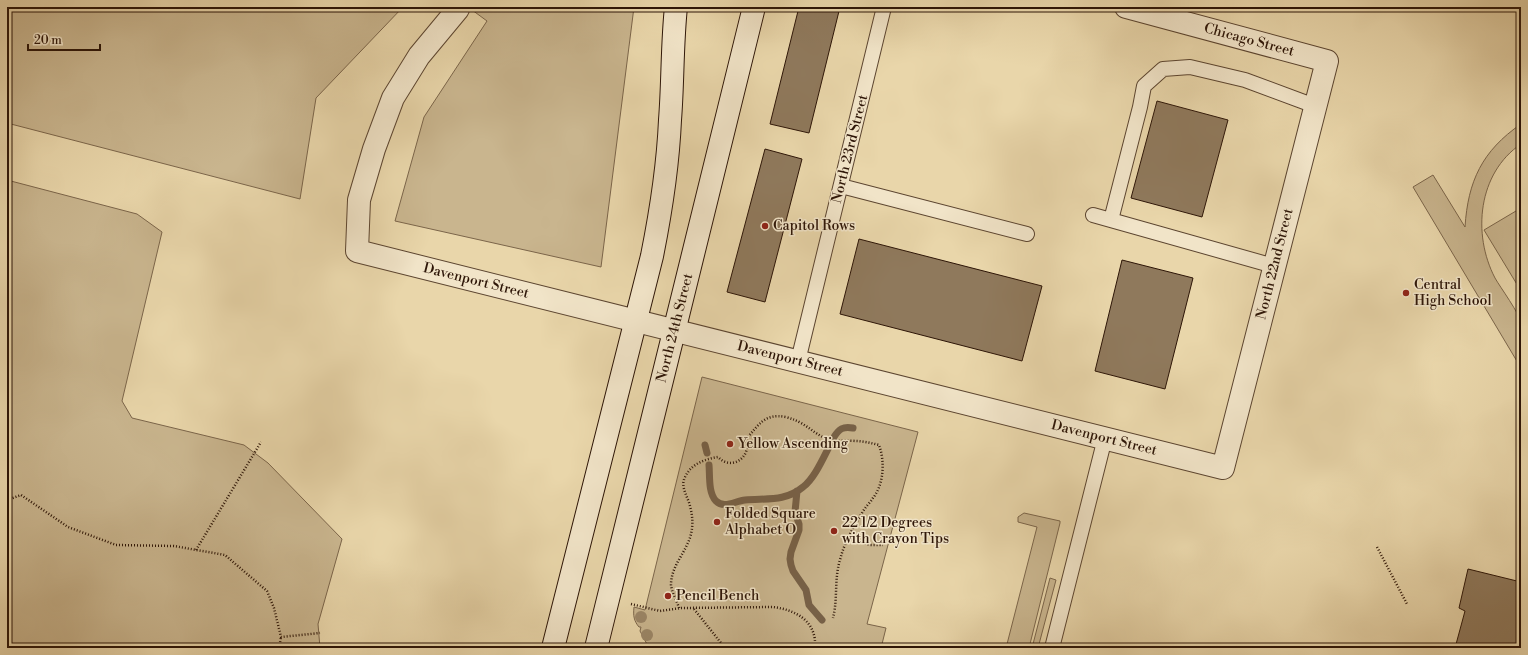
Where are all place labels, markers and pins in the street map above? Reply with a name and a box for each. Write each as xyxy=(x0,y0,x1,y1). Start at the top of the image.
place label: Capitol Rows xyxy=(773,217,855,235)
marker: Capitol Rows xyxy=(760,221,770,231)
place label: Central High School xyxy=(1414,276,1492,310)
marker: Central High School xyxy=(1401,288,1411,298)
place label: Yellow Ascending xyxy=(737,435,849,453)
marker: Yellow Ascending xyxy=(725,439,735,449)
place label: Folded Square Alphabet O xyxy=(724,505,816,539)
place label: 22 1/2 Degrees with Crayon Tips xyxy=(841,514,949,548)
marker: Folded Square Alphabet O xyxy=(712,517,722,527)
marker: 22 1/2 Degrees with Crayon Tips xyxy=(829,526,839,536)
place label: Pencil Bench xyxy=(676,587,760,605)
marker: Pencil Bench xyxy=(663,591,673,601)

